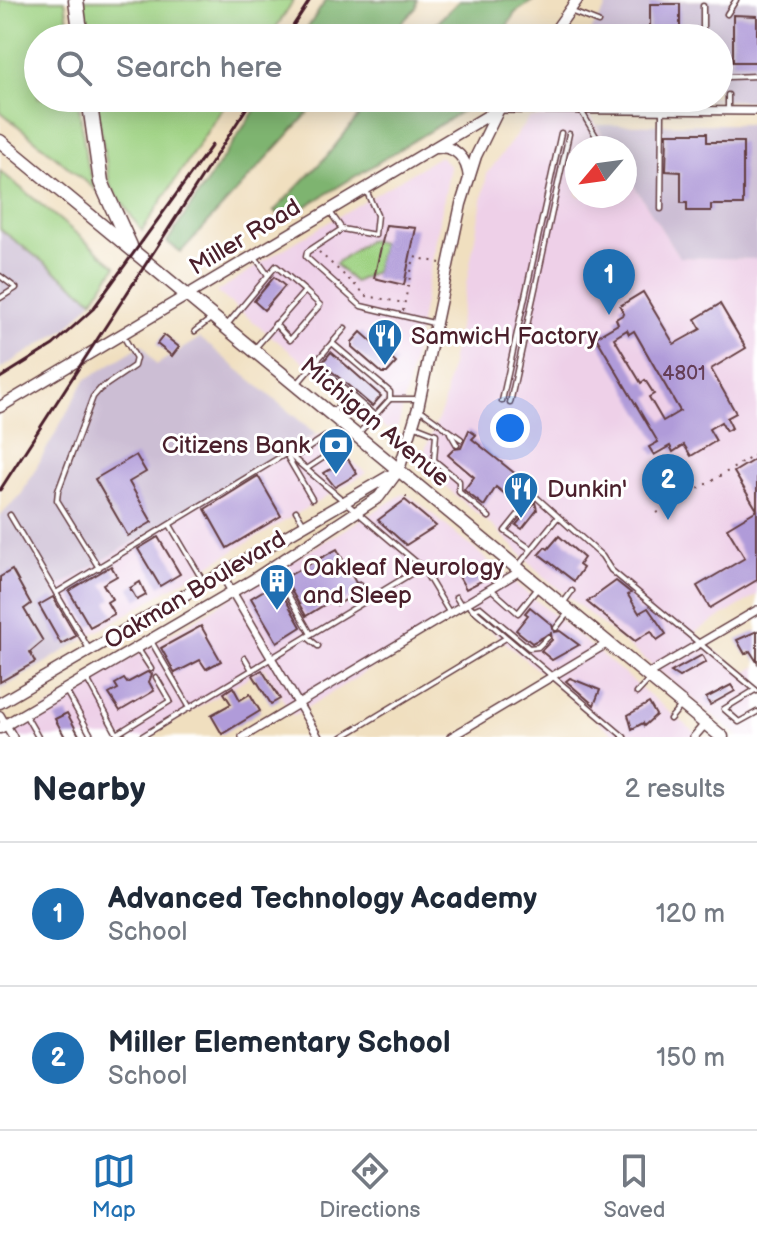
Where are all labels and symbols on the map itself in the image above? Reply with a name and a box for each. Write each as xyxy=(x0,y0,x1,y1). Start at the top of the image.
north arrow xyxy=(565,136,637,208)
street label: Miller Road xyxy=(184,193,306,281)
pin: 1 xyxy=(583,249,635,315)
restaurant icon: SamwicH Factory xyxy=(366,317,404,367)
place label: SamwicH Factory xyxy=(411,322,598,351)
street label: Michigan Avenue xyxy=(294,351,456,493)
house number: 4801 xyxy=(662,362,706,386)
your location xyxy=(490,408,530,448)
bank icon: Citizens Bank xyxy=(317,426,355,476)
place label: Citizens Bank xyxy=(162,431,310,460)
pin: 2 xyxy=(642,454,694,520)
restaurant icon: Dunkin' xyxy=(502,470,540,520)
place label: Dunkin' xyxy=(547,475,627,504)
street label: Oakman Boulevard xyxy=(99,525,291,655)
place label: Oakleaf Neurology and Sleep xyxy=(303,553,504,610)
building icon: Oakleaf Neurology and Sleep xyxy=(258,562,296,612)

